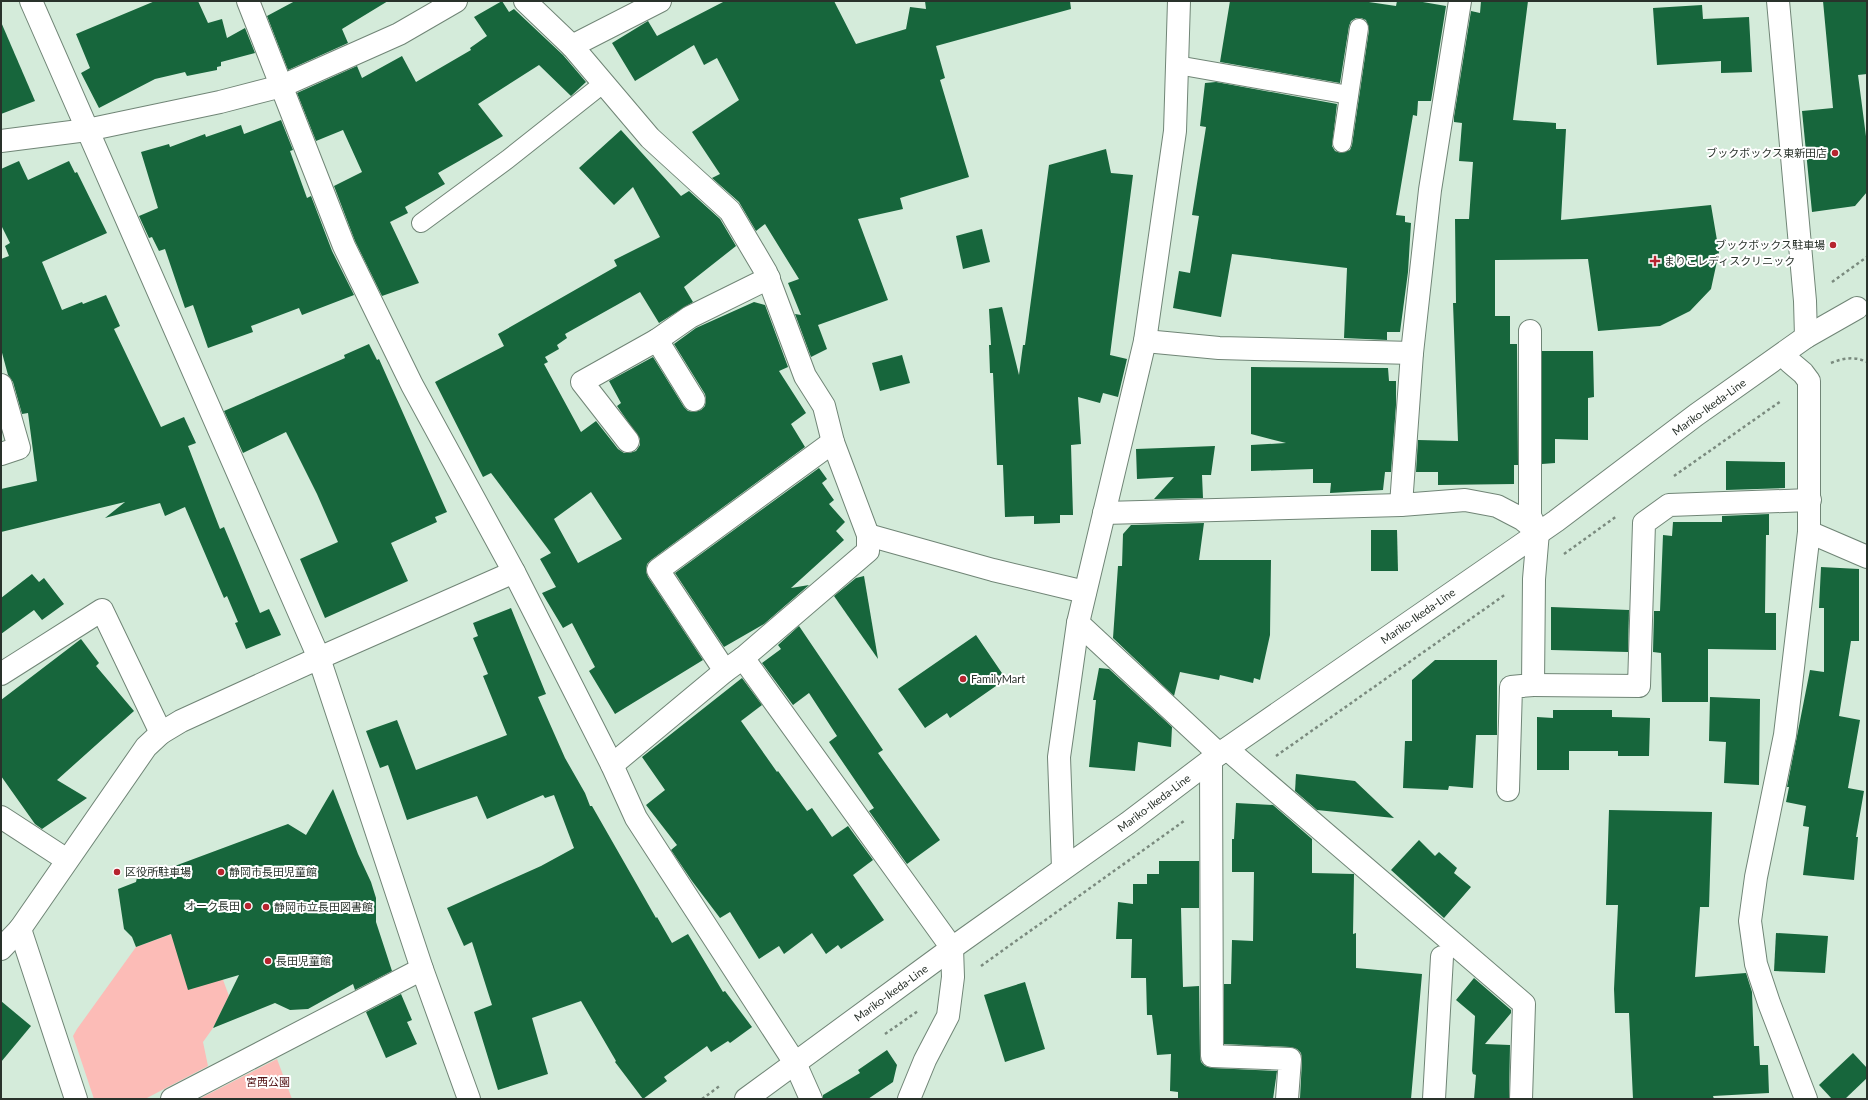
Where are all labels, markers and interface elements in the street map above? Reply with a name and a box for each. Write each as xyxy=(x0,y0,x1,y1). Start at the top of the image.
place label: ブックボックス東新田店 xyxy=(1706,146,1827,159)
marker: ブックボックス東新田店 xyxy=(1830,148,1840,158)
place label: ブックボックス駐車場 xyxy=(1715,238,1825,251)
marker: ブックボックス駐車場 xyxy=(1828,240,1838,250)
place label: まりこレディスクリニック xyxy=(1664,254,1795,267)
marker: まりこレディスクリニック xyxy=(1649,255,1661,267)
street label: Mariko-Ikeda-Line xyxy=(1669,375,1748,438)
street label: Mariko-Ikeda-Line xyxy=(1378,585,1458,646)
place label: FamilyMart xyxy=(971,672,1025,685)
marker: FamilyMart xyxy=(958,674,968,684)
street label: Mariko-Ikeda-Line xyxy=(1115,771,1193,834)
place label: 区役所駐車場 xyxy=(125,865,191,878)
place label: 静岡市長田児童館 xyxy=(229,865,317,878)
marker: 区役所駐車場 xyxy=(112,867,122,877)
marker: 静岡市長田児童館 xyxy=(216,867,226,877)
place label: オーク長田 xyxy=(185,899,240,912)
place label: 静岡市立長田図書館 xyxy=(274,900,373,913)
marker: オーク長田 xyxy=(243,901,253,911)
marker: 静岡市立長田図書館 xyxy=(261,902,271,912)
place label: 長田児童館 xyxy=(276,954,331,967)
marker: 長田児童館 xyxy=(263,956,273,966)
street label: Mariko-Ikeda-Line xyxy=(851,961,930,1024)
park label: 宮西公園 xyxy=(246,1075,290,1088)

